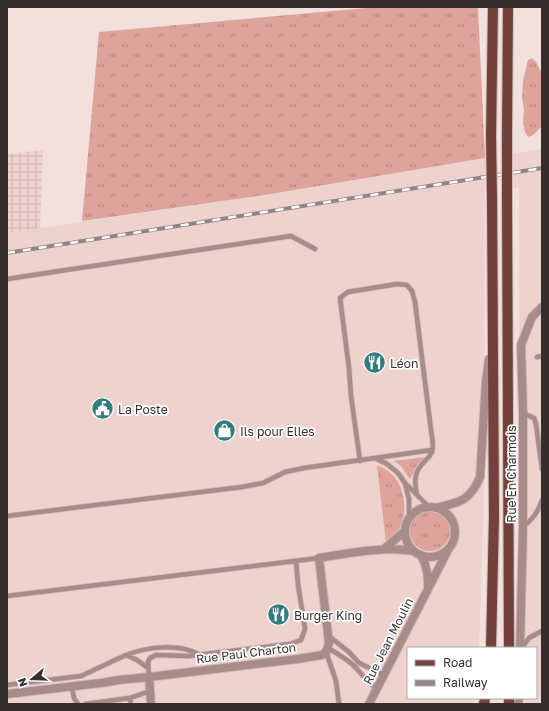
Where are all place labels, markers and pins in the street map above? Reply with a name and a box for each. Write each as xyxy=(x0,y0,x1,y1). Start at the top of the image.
restaurant icon: Léon xyxy=(362,350,388,376)
place label: Léon xyxy=(390,356,418,371)
public building icon: La Poste xyxy=(89,396,115,422)
place label: La Poste xyxy=(118,402,168,417)
shop icon: Ils pour Elles xyxy=(212,418,238,444)
place label: Ils pour Elles xyxy=(240,424,315,439)
restaurant icon: Burger King xyxy=(266,602,292,628)
place label: Burger King xyxy=(294,608,362,623)

